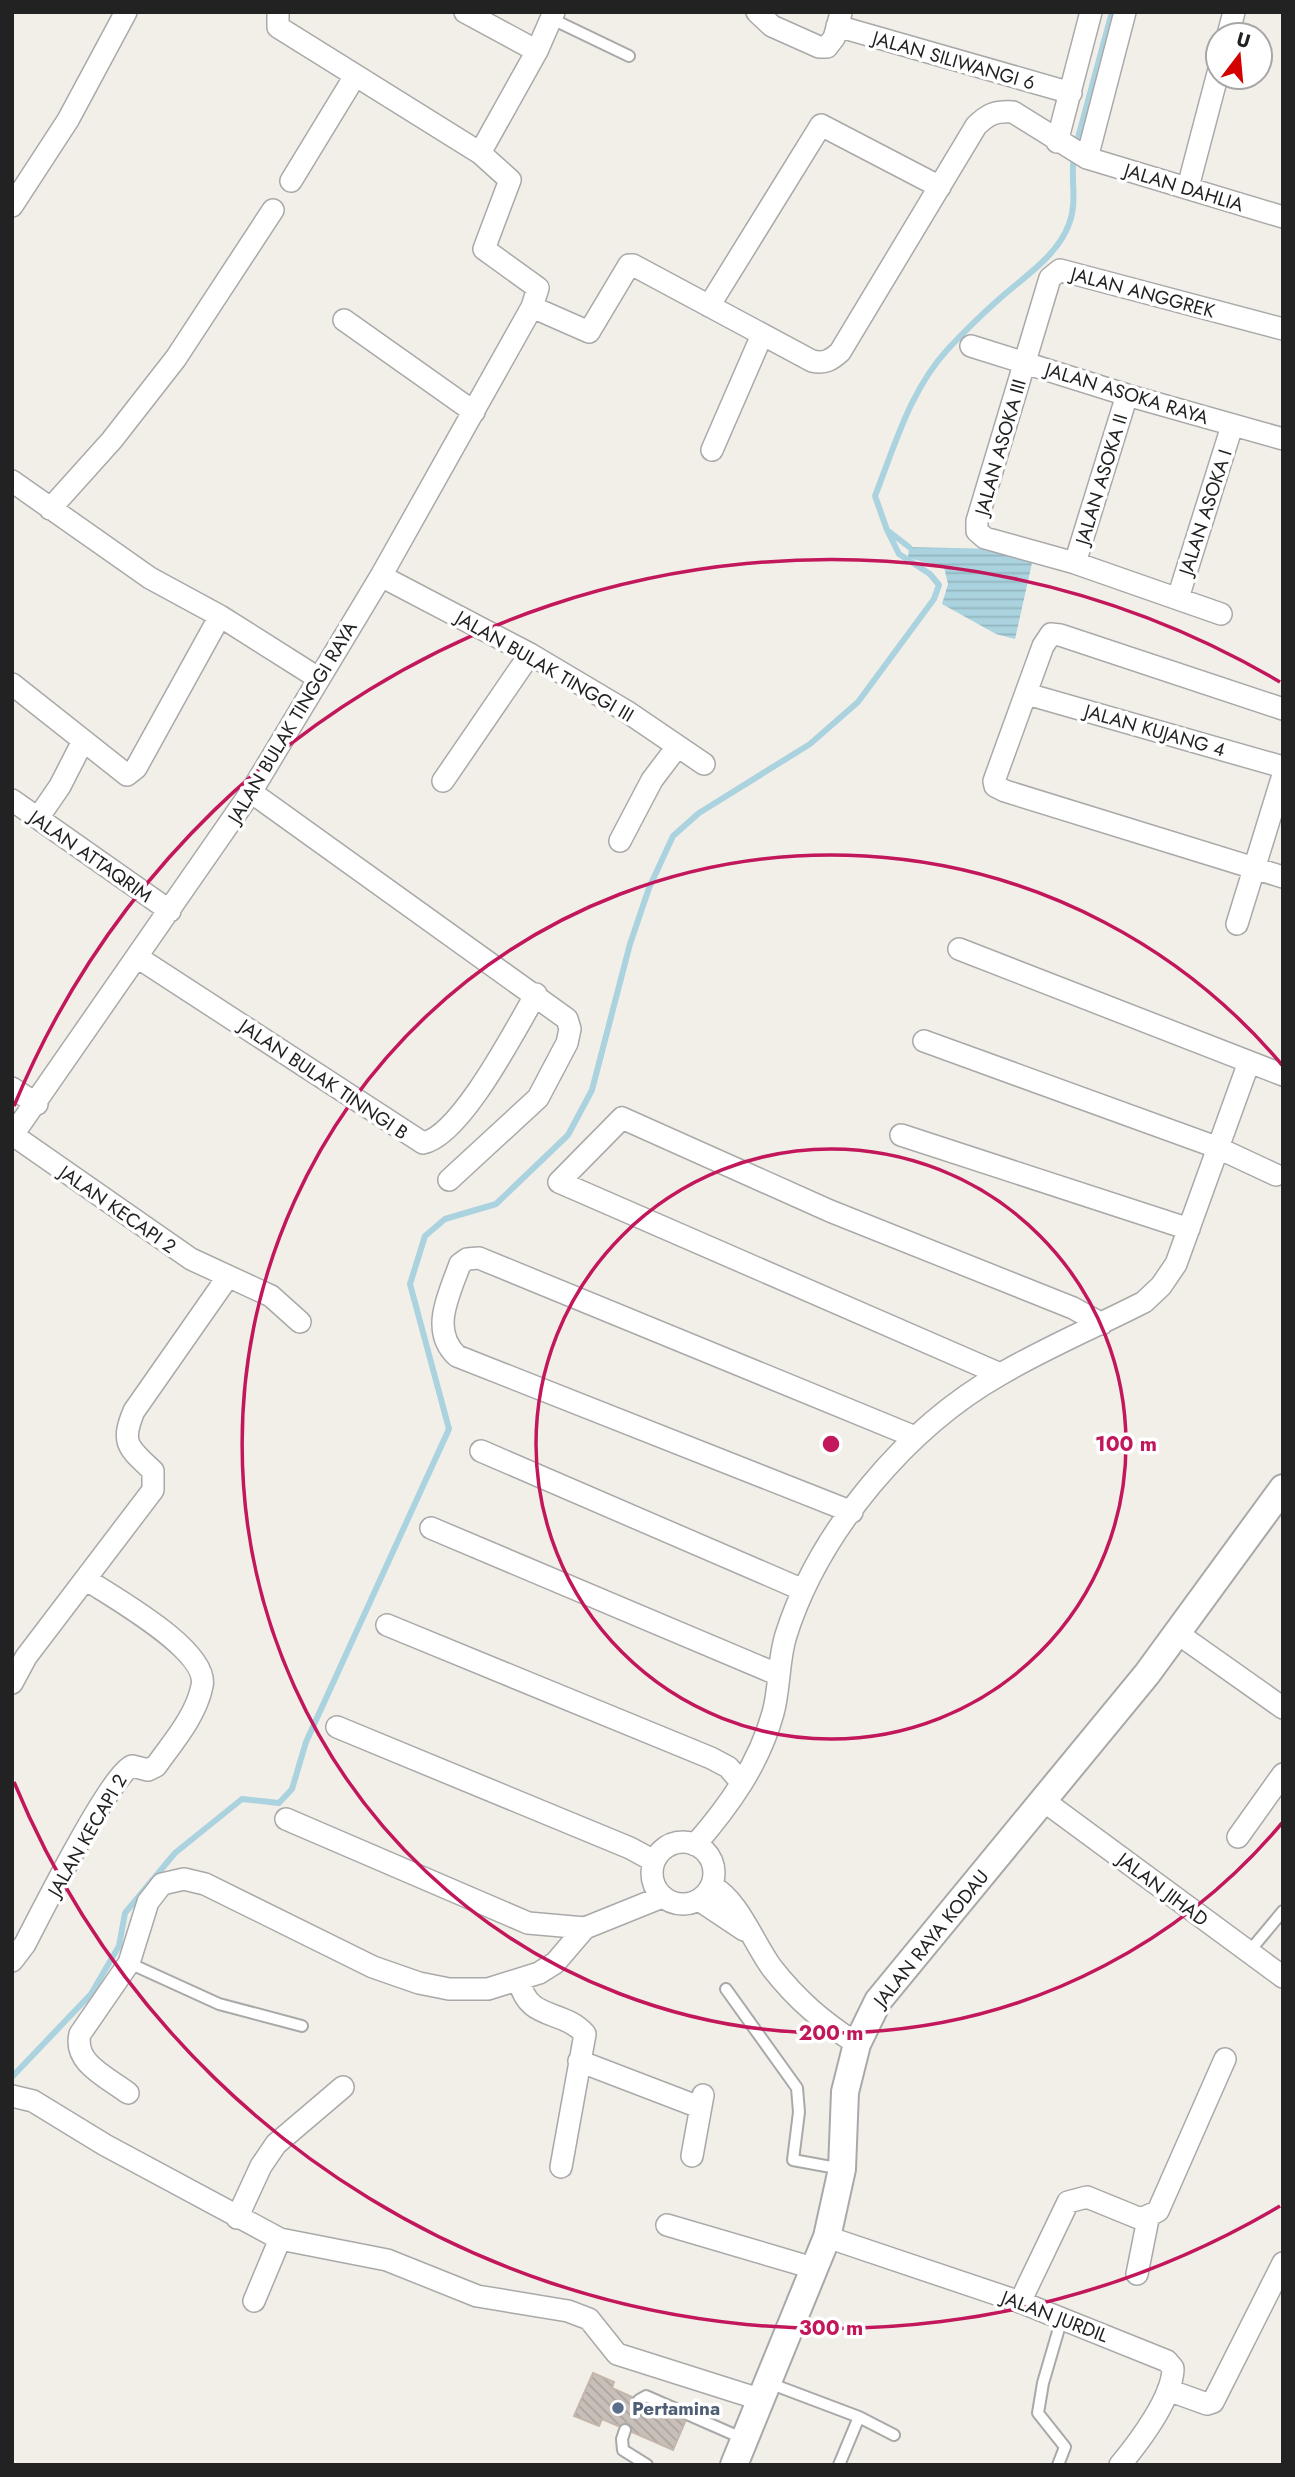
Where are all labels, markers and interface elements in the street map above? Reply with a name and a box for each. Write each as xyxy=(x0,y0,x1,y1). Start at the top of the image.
north arrow xyxy=(1204,21,1274,91)
street label: JALAN SILIWANGI 6 xyxy=(867,24,1038,97)
text: U xyxy=(1233,25,1254,55)
street label: JALAN DAHLIA xyxy=(1118,156,1247,219)
street label: JALAN ANGGREK xyxy=(1065,260,1218,325)
street label: JALAN ASOKA RAYA xyxy=(1039,355,1212,431)
street label: JALAN ASOKA III xyxy=(967,376,1033,521)
street label: JALAN ASOKA II xyxy=(1068,410,1134,551)
street label: JALAN ASOKA I xyxy=(1172,446,1239,581)
street label: JALAN BULAK TINGGI III xyxy=(448,603,639,729)
street label: JALAN BULAK TINGGI RAYA xyxy=(220,616,364,831)
street label: JALAN KUJANG 4 xyxy=(1078,697,1228,763)
street label: JALAN ATTAQRIM xyxy=(21,802,158,909)
street label: JALAN BULAK TINNGI B xyxy=(231,1011,414,1146)
street label: JALAN KECAPI 2 xyxy=(51,1157,182,1260)
text: 100 m xyxy=(1095,1429,1157,1459)
centre of rings xyxy=(819,1432,843,1456)
street label: JALAN KECAPI 2 xyxy=(40,1769,133,1904)
street label: JALAN JIHAD xyxy=(1109,1844,1214,1933)
street label: JALAN RAYA KODAU xyxy=(866,1864,995,2015)
text: 200 m xyxy=(798,2018,864,2048)
street label: JALAN JURDIL xyxy=(995,2283,1113,2349)
text: 300 m xyxy=(799,2313,863,2343)
place label: Pertamina xyxy=(632,2395,720,2422)
marker: Pertamina xyxy=(610,2400,626,2416)

